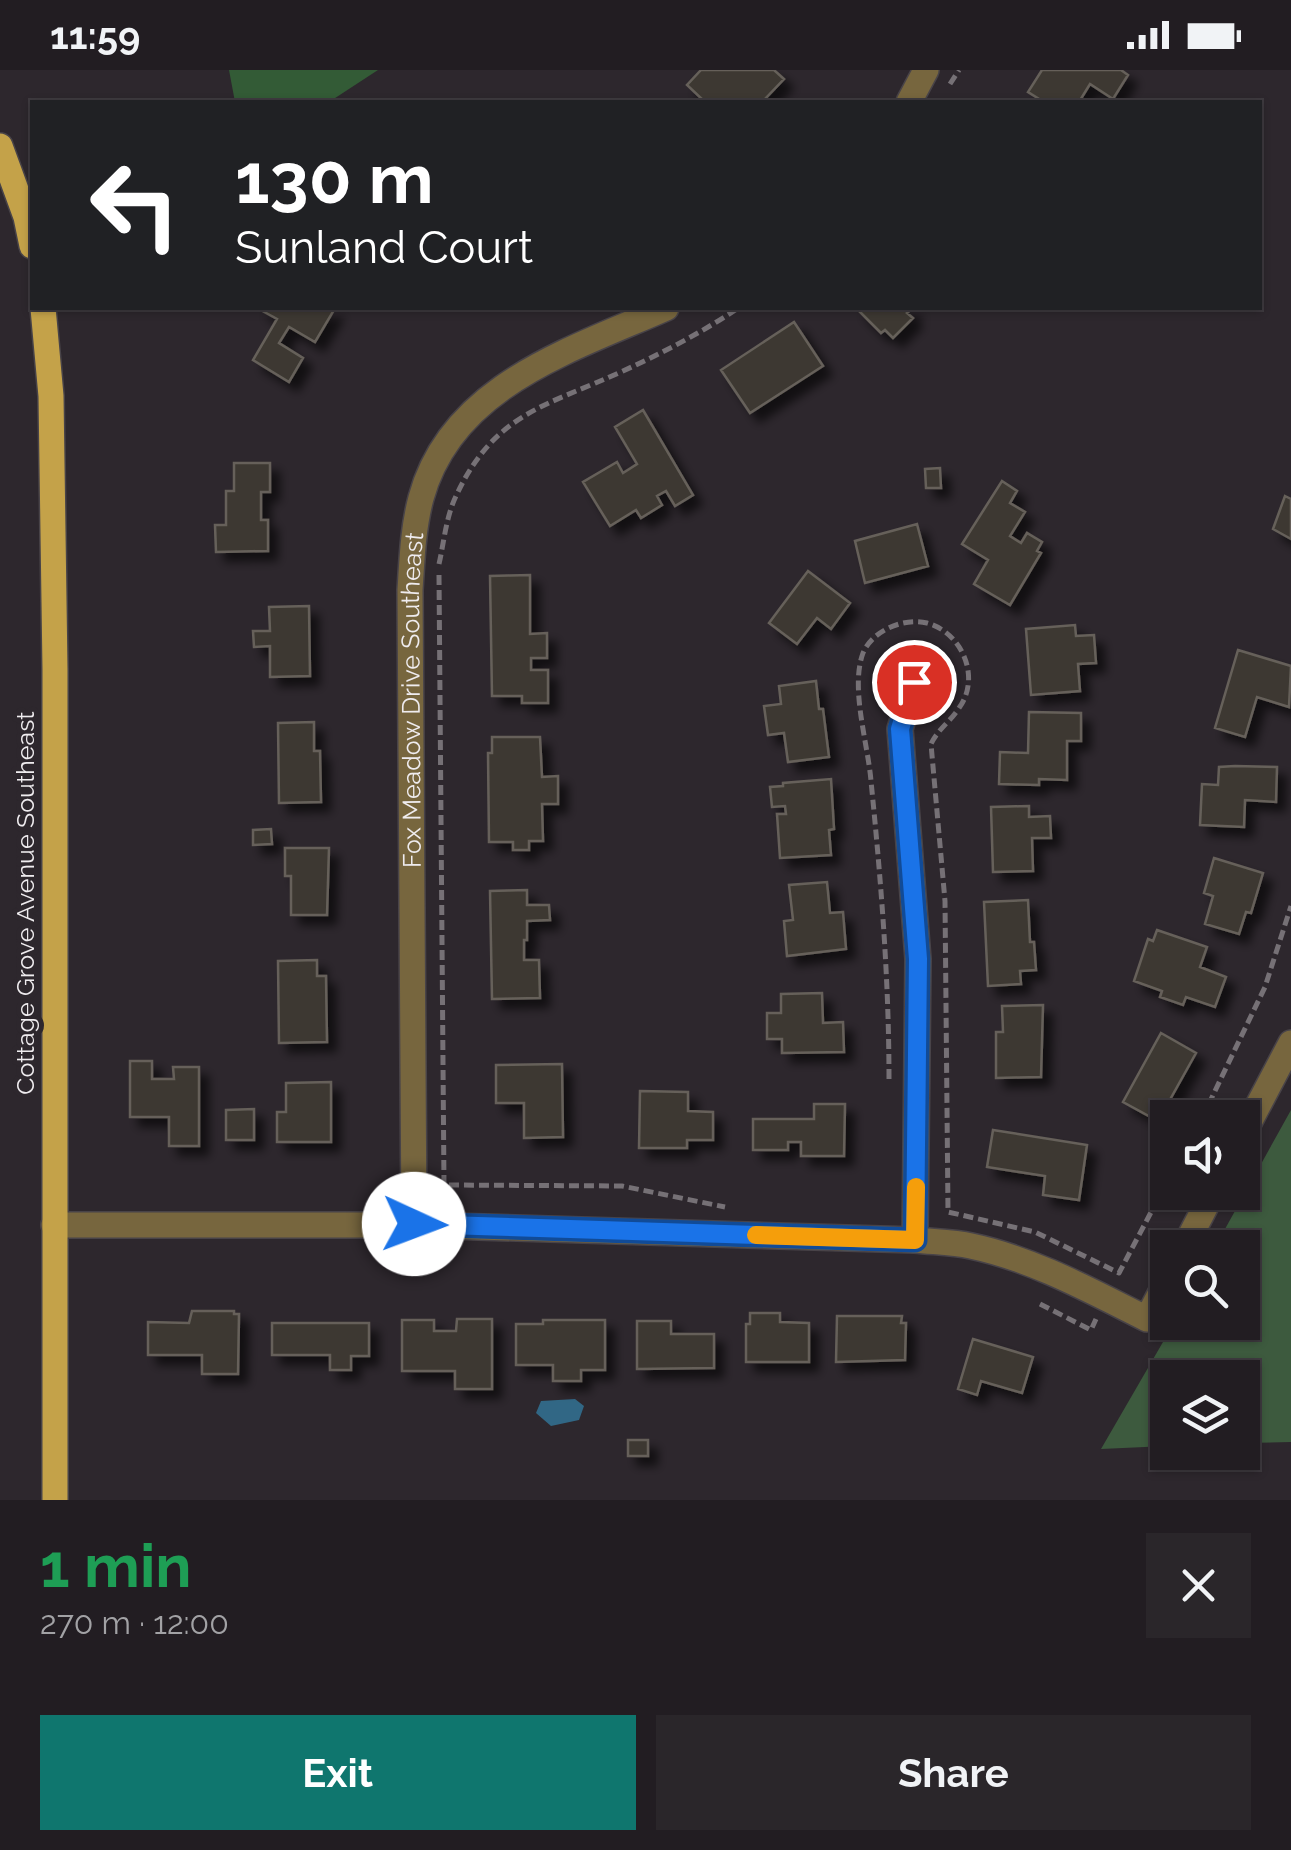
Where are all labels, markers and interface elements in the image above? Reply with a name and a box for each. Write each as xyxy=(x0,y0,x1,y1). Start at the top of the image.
text: 11:59 xyxy=(50,13,140,58)
text: 130 m xyxy=(235,137,434,219)
icon: left xyxy=(70,140,200,270)
text: Sunland Court xyxy=(235,221,533,274)
street label: Fox Meadow Drive Southeast xyxy=(395,530,429,868)
pin xyxy=(872,640,957,725)
icon: arrive xyxy=(887,655,942,710)
street label: Cottage Grove Avenue Southeast xyxy=(10,711,40,1095)
map controls xyxy=(1150,1100,1260,1470)
button: sound xyxy=(1150,1100,1260,1210)
position arrow xyxy=(362,1172,466,1276)
button: search xyxy=(1150,1230,1260,1340)
button: layers xyxy=(1150,1360,1260,1470)
text: 1 min xyxy=(40,1531,191,1601)
button: close xyxy=(1146,1533,1251,1638)
text: 270 m · 12:00 xyxy=(40,1604,229,1641)
button: Exit xyxy=(40,1715,636,1830)
button: Share xyxy=(656,1715,1251,1830)

